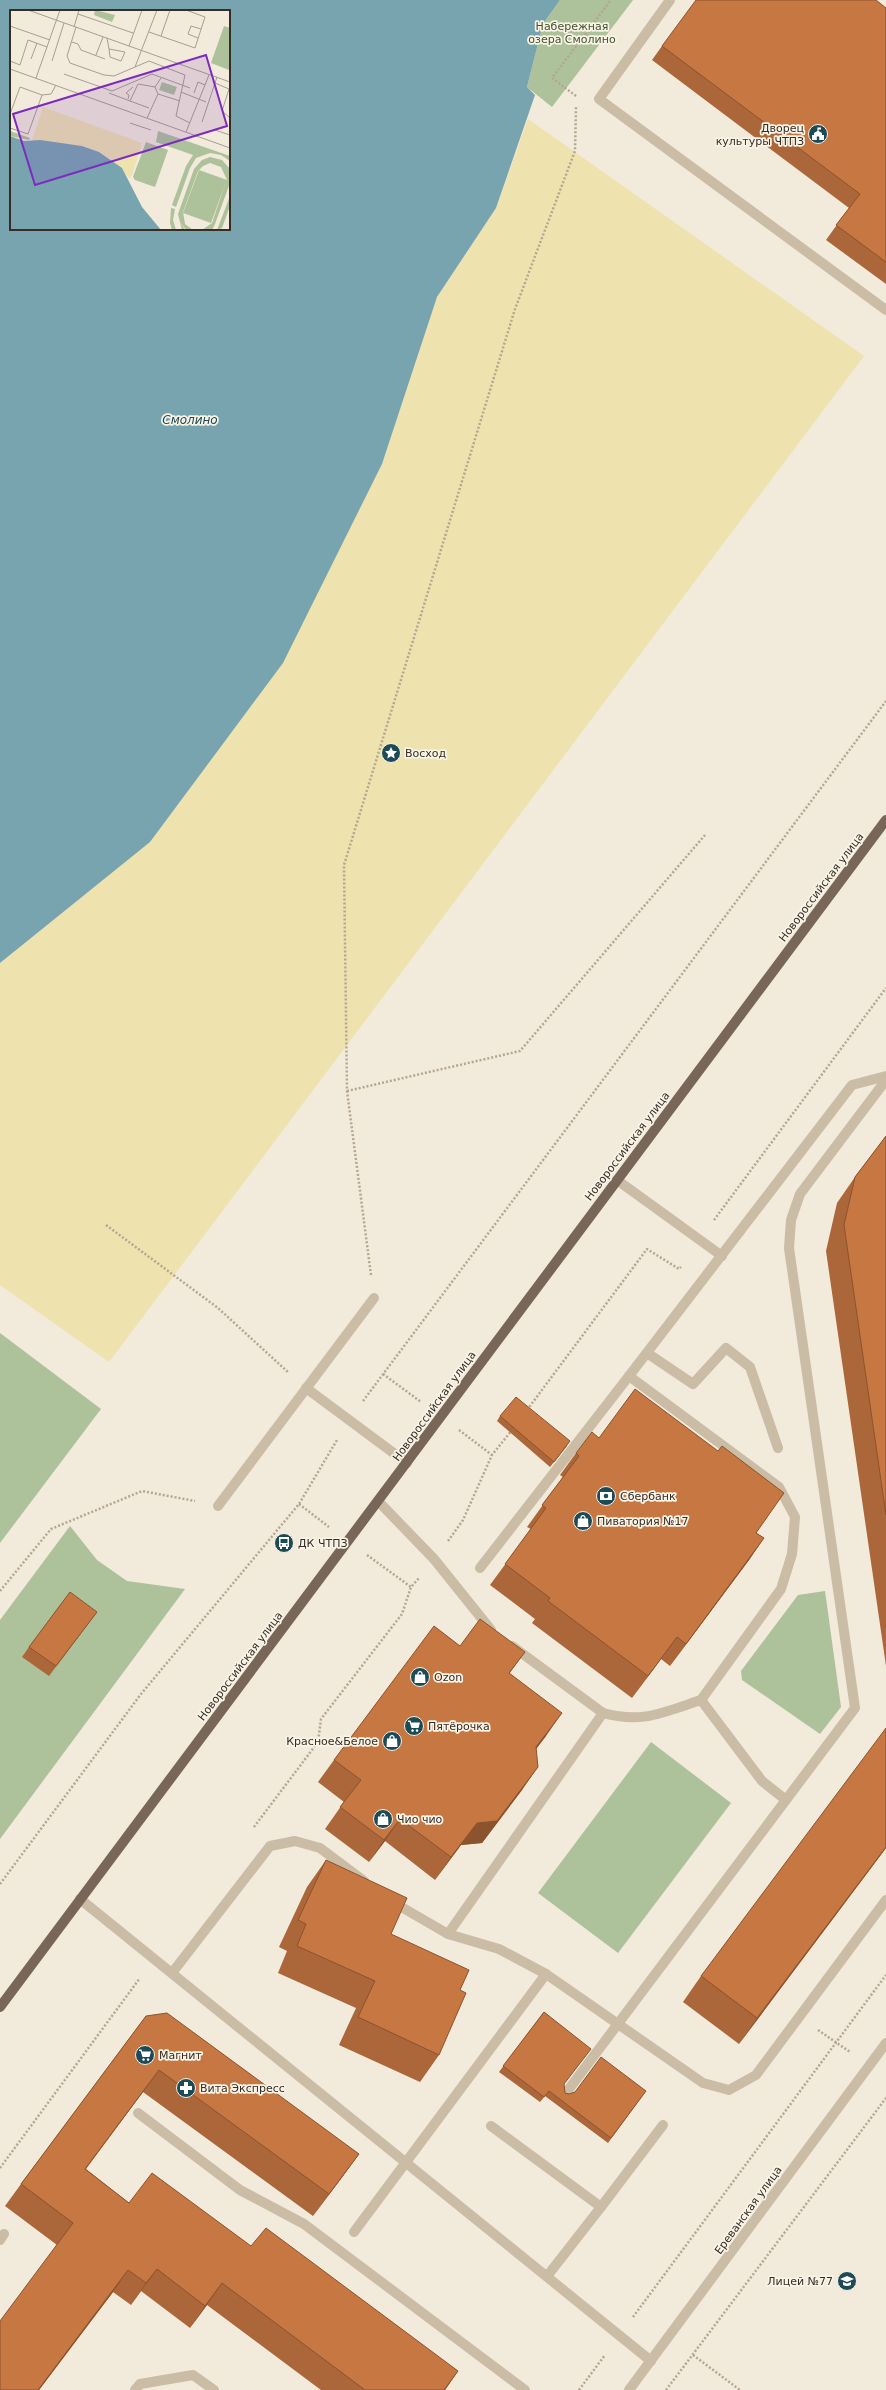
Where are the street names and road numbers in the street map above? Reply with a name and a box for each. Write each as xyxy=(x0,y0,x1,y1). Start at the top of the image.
street label: Новороссийская улица xyxy=(776,830,867,944)
street label: Новороссийская улица xyxy=(582,1089,673,1203)
street label: Новороссийская улица xyxy=(390,1349,479,1464)
street label: Новороссийская улица xyxy=(195,1609,286,1723)
street label: Ереванская улица xyxy=(712,2164,785,2257)

